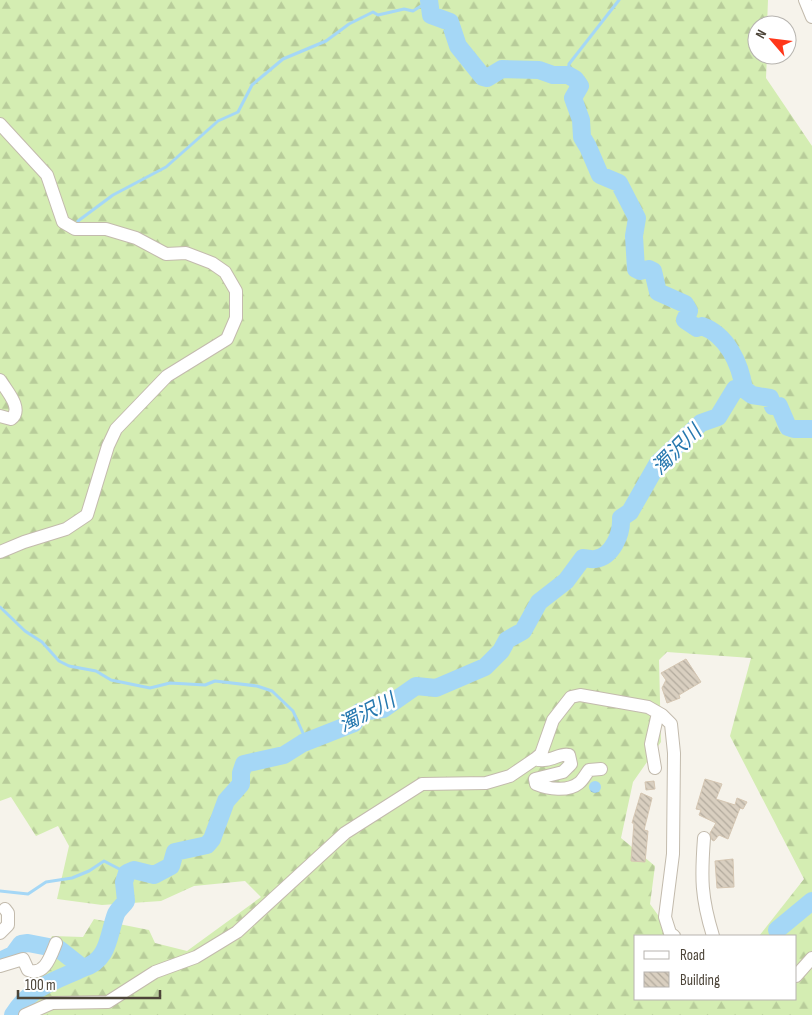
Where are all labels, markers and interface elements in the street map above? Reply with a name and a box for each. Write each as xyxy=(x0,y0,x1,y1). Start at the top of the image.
north arrow xyxy=(747,15,797,65)
text: N xyxy=(752,27,770,41)
water label: 濁沢川 xyxy=(647,419,708,480)
water label: 濁沢川 xyxy=(335,688,401,737)
legend xyxy=(634,935,797,1000)
text: Road xyxy=(680,946,705,965)
scale bar xyxy=(18,968,160,1000)
text: Building xyxy=(680,971,720,990)
text: 100 m xyxy=(25,976,56,995)

